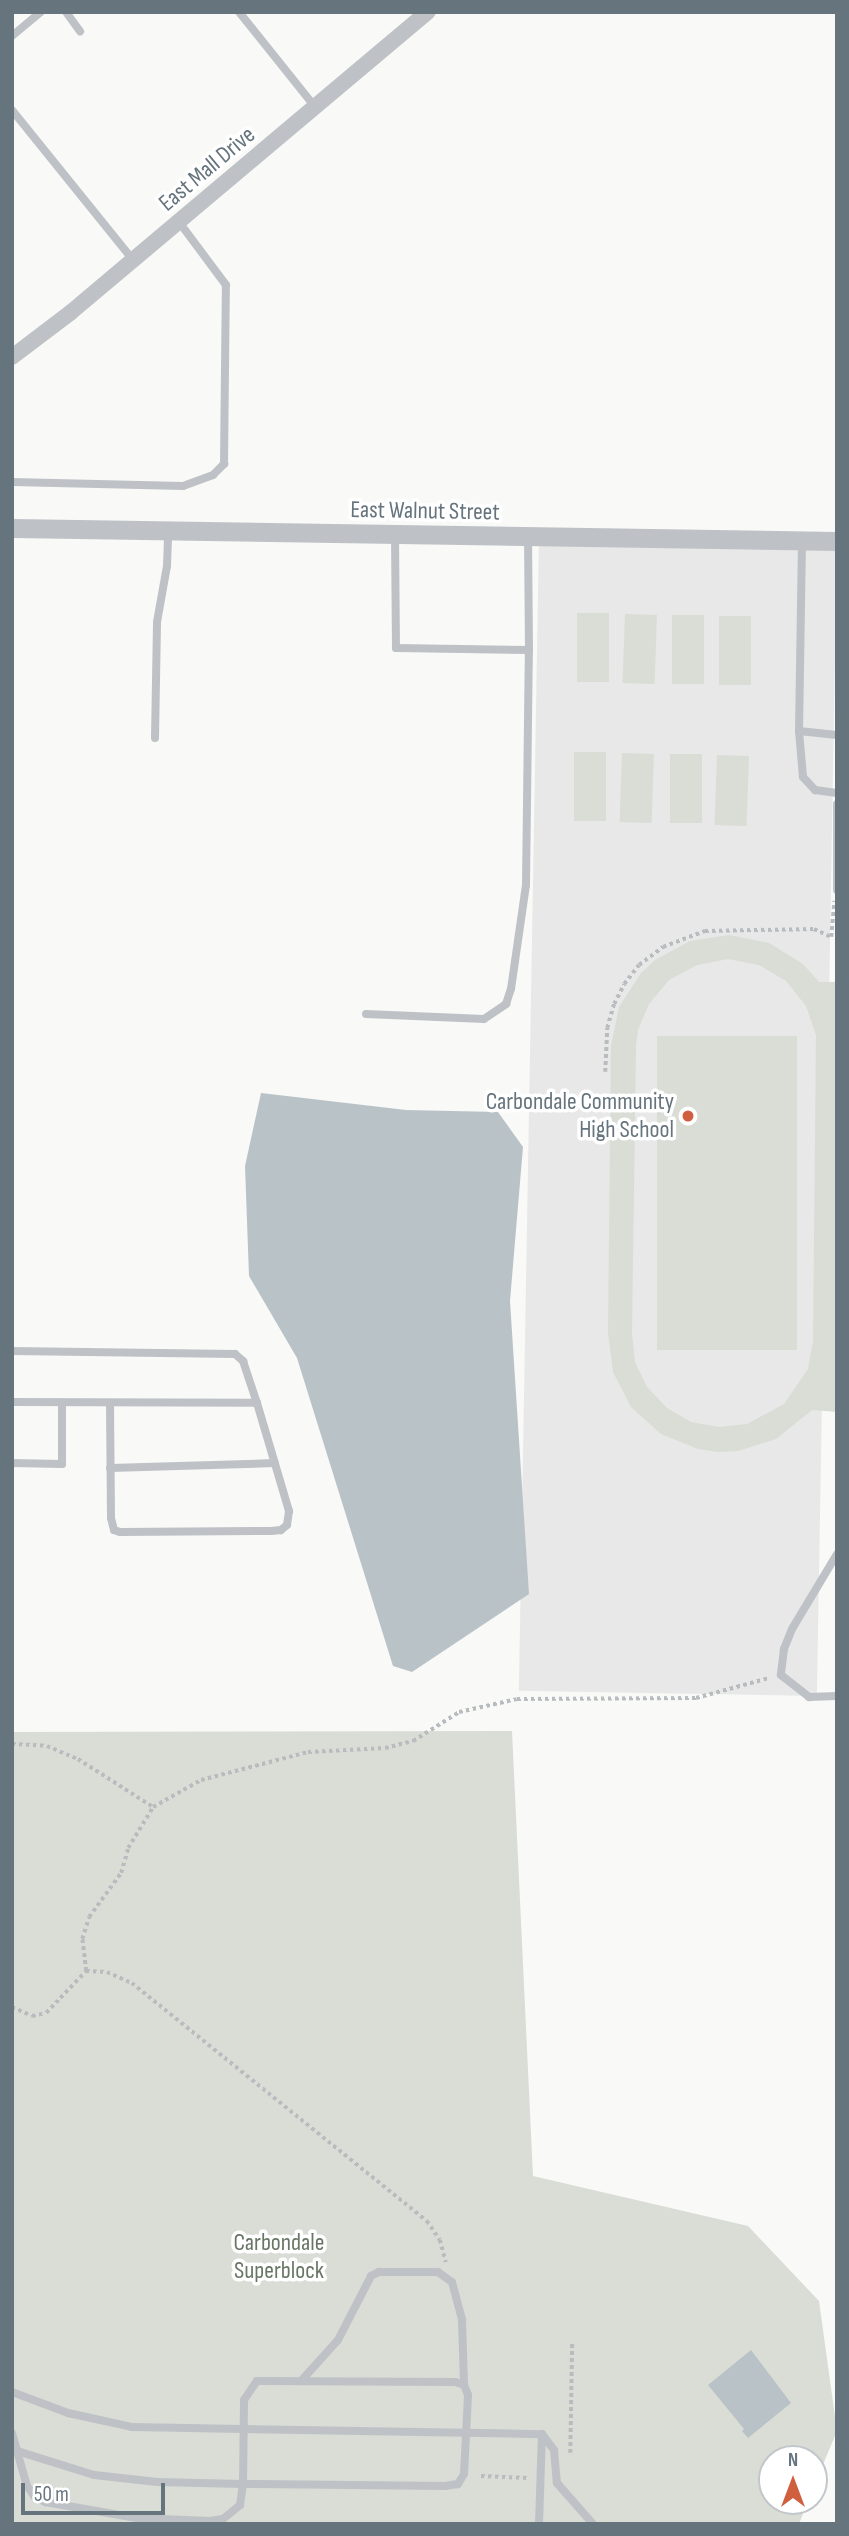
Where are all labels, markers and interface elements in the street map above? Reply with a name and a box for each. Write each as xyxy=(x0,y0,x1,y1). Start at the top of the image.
street label: East Mall Drive xyxy=(153,120,261,218)
street label: East Walnut Street xyxy=(350,495,500,527)
place label: Carbondale Community High School xyxy=(486,1088,674,1144)
marker: Carbondale Community High School xyxy=(680,1108,696,1124)
park label: Carbondale Superblock xyxy=(234,2229,324,2285)
north arrow xyxy=(758,2445,828,2515)
text: N xyxy=(788,2449,798,2472)
scale bar xyxy=(24,2470,168,2514)
text: 50 m xyxy=(34,2482,69,2507)

